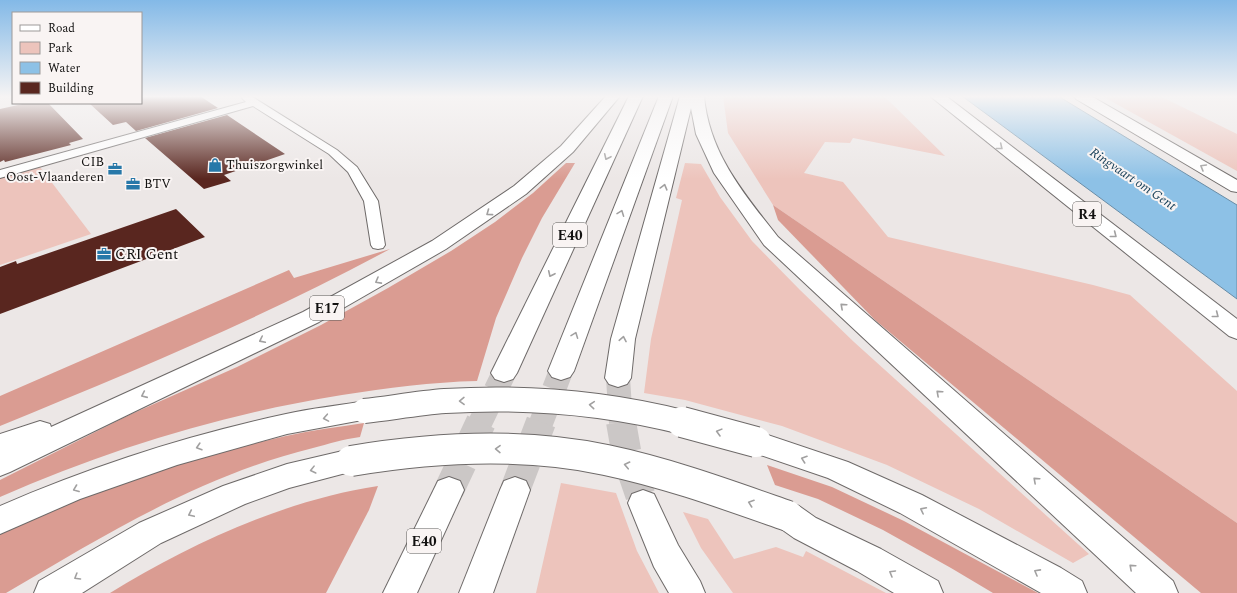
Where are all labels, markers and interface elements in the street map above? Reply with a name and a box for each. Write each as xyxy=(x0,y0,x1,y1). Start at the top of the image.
legend xyxy=(12,12,142,104)
text: Road xyxy=(48,19,75,38)
text: Park xyxy=(48,39,73,58)
text: Water xyxy=(48,59,80,78)
text: Building xyxy=(48,79,94,98)
one-way arrow xyxy=(996,142,1003,149)
water label: Ringvaart om Gent xyxy=(1086,143,1181,216)
place label: CIB Oost-Vlaanderen xyxy=(6,152,104,187)
one-way arrow xyxy=(604,152,612,160)
place label: Thuiszorgwinkel xyxy=(226,155,323,175)
shop icon: Thuiszorgwinkel xyxy=(207,157,223,173)
office icon: CIB Oost-Vlaanderen xyxy=(107,161,123,177)
one-way arrow xyxy=(1200,165,1207,172)
place label: BTV xyxy=(144,174,171,194)
office icon: BTV xyxy=(125,176,141,192)
one-way arrow xyxy=(659,183,667,190)
road number: R4 xyxy=(1073,202,1101,226)
one-way arrow xyxy=(486,208,493,215)
one-way arrow xyxy=(617,210,625,217)
road number: E40 xyxy=(553,223,587,247)
one-way arrow xyxy=(1109,230,1116,237)
place label: CRI Gent xyxy=(115,243,178,266)
office icon: CRI Gent xyxy=(96,246,112,262)
one-way arrow xyxy=(548,270,556,277)
one-way arrow xyxy=(375,276,382,283)
road number: E17 xyxy=(310,296,344,320)
one-way arrow xyxy=(840,304,847,311)
one-way arrow xyxy=(1212,310,1219,317)
one-way arrow xyxy=(570,331,578,338)
one-way arrow xyxy=(259,335,267,343)
one-way arrow xyxy=(618,336,627,342)
one-way arrow xyxy=(141,390,149,398)
one-way arrow xyxy=(936,391,944,398)
one-way arrow xyxy=(459,397,465,405)
one-way arrow xyxy=(589,401,595,410)
one-way arrow xyxy=(323,413,329,422)
one-way arrow xyxy=(715,428,722,437)
one-way arrow xyxy=(196,442,203,451)
one-way arrow xyxy=(495,444,501,453)
one-way arrow xyxy=(800,455,807,463)
one-way arrow xyxy=(624,461,630,469)
one-way arrow xyxy=(310,465,316,473)
one-way arrow xyxy=(1033,478,1040,485)
one-way arrow xyxy=(73,484,80,492)
one-way arrow xyxy=(748,500,755,508)
one-way arrow xyxy=(920,507,927,515)
one-way arrow xyxy=(188,510,195,518)
road number: E40 xyxy=(407,529,441,553)
one-way arrow xyxy=(1130,565,1137,572)
one-way arrow xyxy=(1034,569,1041,577)
one-way arrow xyxy=(889,571,896,578)
one-way arrow xyxy=(74,573,81,580)

